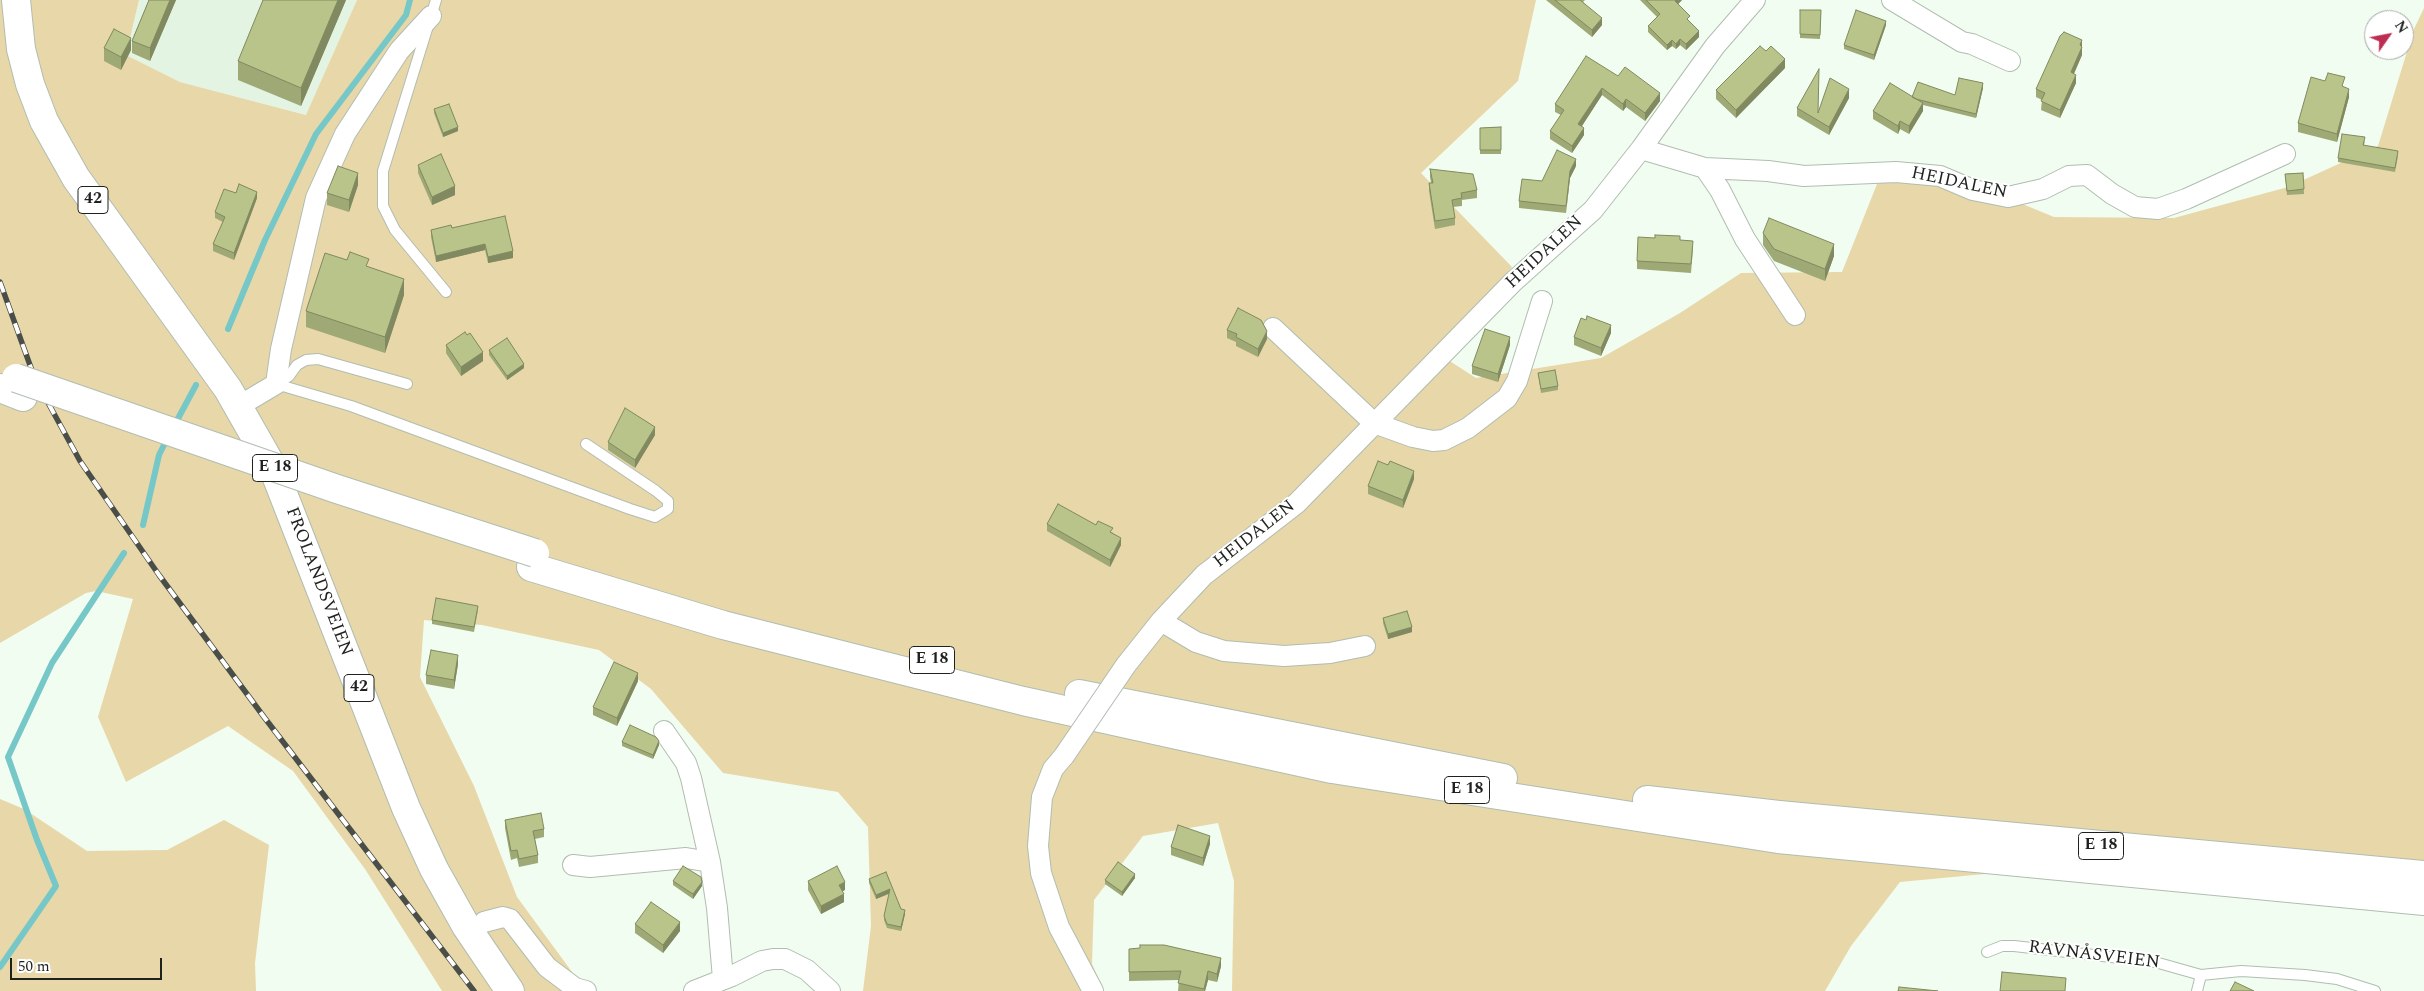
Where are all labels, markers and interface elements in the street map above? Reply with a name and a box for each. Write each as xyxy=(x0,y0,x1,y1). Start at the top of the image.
north arrow xyxy=(2364,10,2414,60)
text: N xyxy=(2389,17,2413,38)
street label: HEIDALEN xyxy=(1909,163,2009,205)
road number: 42 xyxy=(78,186,108,214)
street label: HEIDALEN xyxy=(1502,212,1588,294)
road number: E 18 xyxy=(252,454,298,482)
street label: HEIDALEN xyxy=(1210,496,1300,574)
street label: FROLANDSVEIEN xyxy=(280,504,356,660)
road number: E 18 xyxy=(910,646,954,674)
road number: 42 xyxy=(344,674,374,701)
road number: E 18 xyxy=(1444,776,1490,804)
road number: E 18 xyxy=(2078,832,2124,859)
street label: RAVNÅSVEIEN xyxy=(2027,937,2161,975)
scale bar xyxy=(12,948,165,980)
text: 50 m xyxy=(18,955,50,978)

